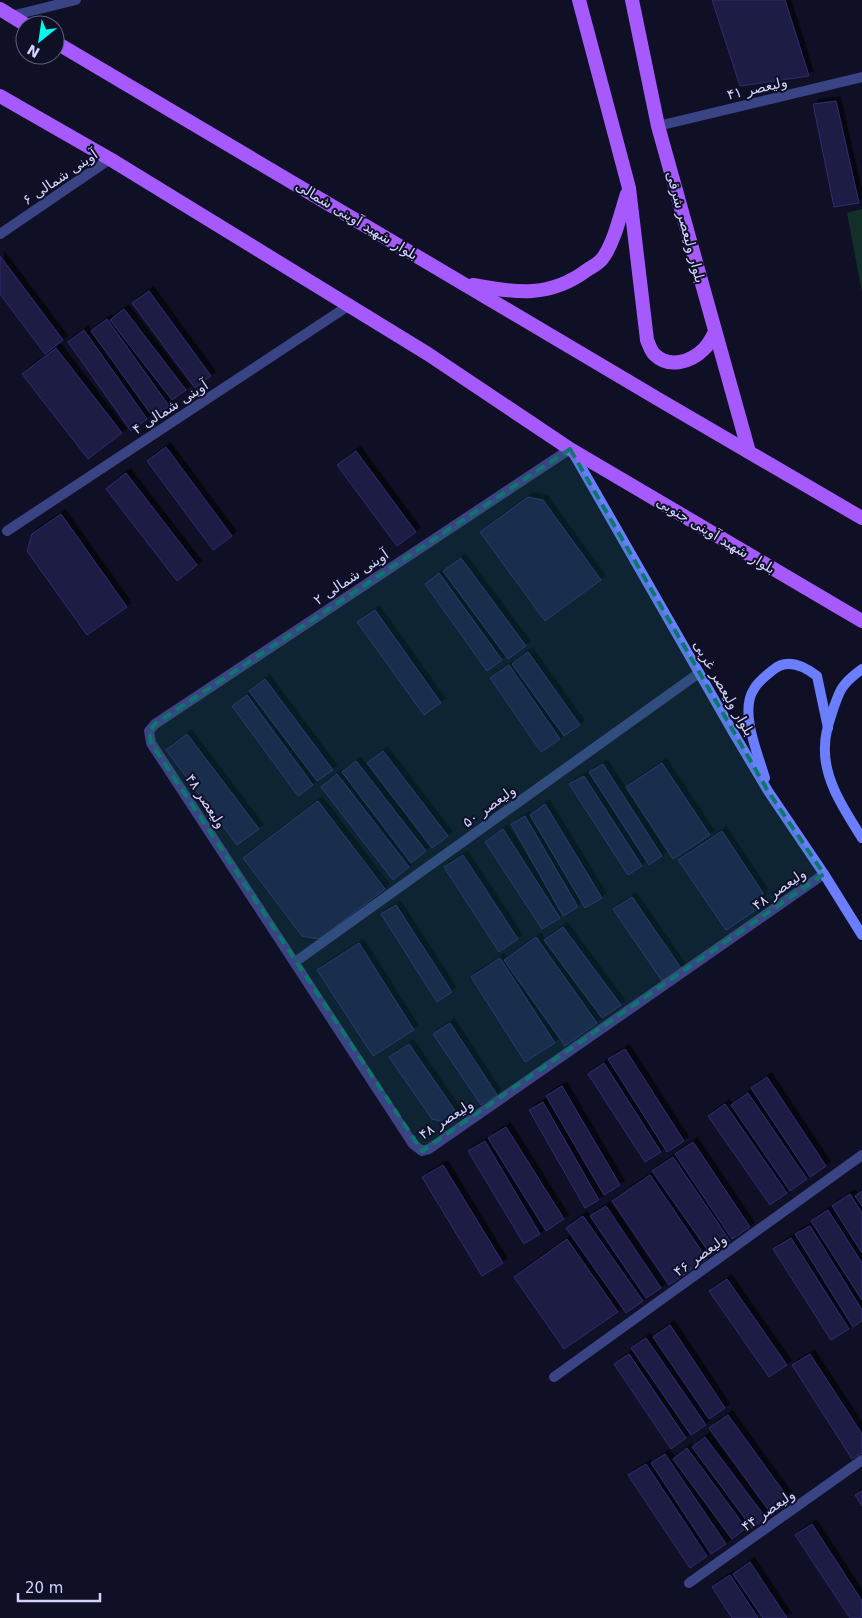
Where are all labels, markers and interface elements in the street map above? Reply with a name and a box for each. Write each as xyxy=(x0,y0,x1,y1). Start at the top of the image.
north arrow xyxy=(15,15,65,65)
text: N xyxy=(24,41,43,61)
street label: ولیعصر ۴۱ xyxy=(725,73,789,104)
street label: آوینی شمالی ۶ xyxy=(20,145,102,209)
street label: بلوار ولیعصر شرقی xyxy=(662,169,709,285)
street label: بلوار شهید آوینی شمالی xyxy=(292,177,421,264)
street label: آوینی شمالی ۴ xyxy=(129,376,212,438)
street label: بلوار شهید آوینی جنوبی xyxy=(653,493,778,578)
street label: آوینی شمالی ۲ xyxy=(311,545,393,609)
street label: بلوار ولیعصر غربی xyxy=(689,637,758,739)
street label: ولیعصر ۴۸ xyxy=(182,771,229,832)
street label: ولیعصر ۵۰ xyxy=(459,781,519,831)
street label: ولیعصر ۴۸ xyxy=(749,865,809,914)
street label: ولیعصر ۴۸ xyxy=(416,1096,477,1143)
street label: ولیعصر ۴۶ xyxy=(670,1230,730,1280)
street label: ولیعصر ۴۴ xyxy=(738,1486,798,1535)
scale bar xyxy=(18,1570,100,1602)
text: 20 m xyxy=(25,1579,63,1597)

